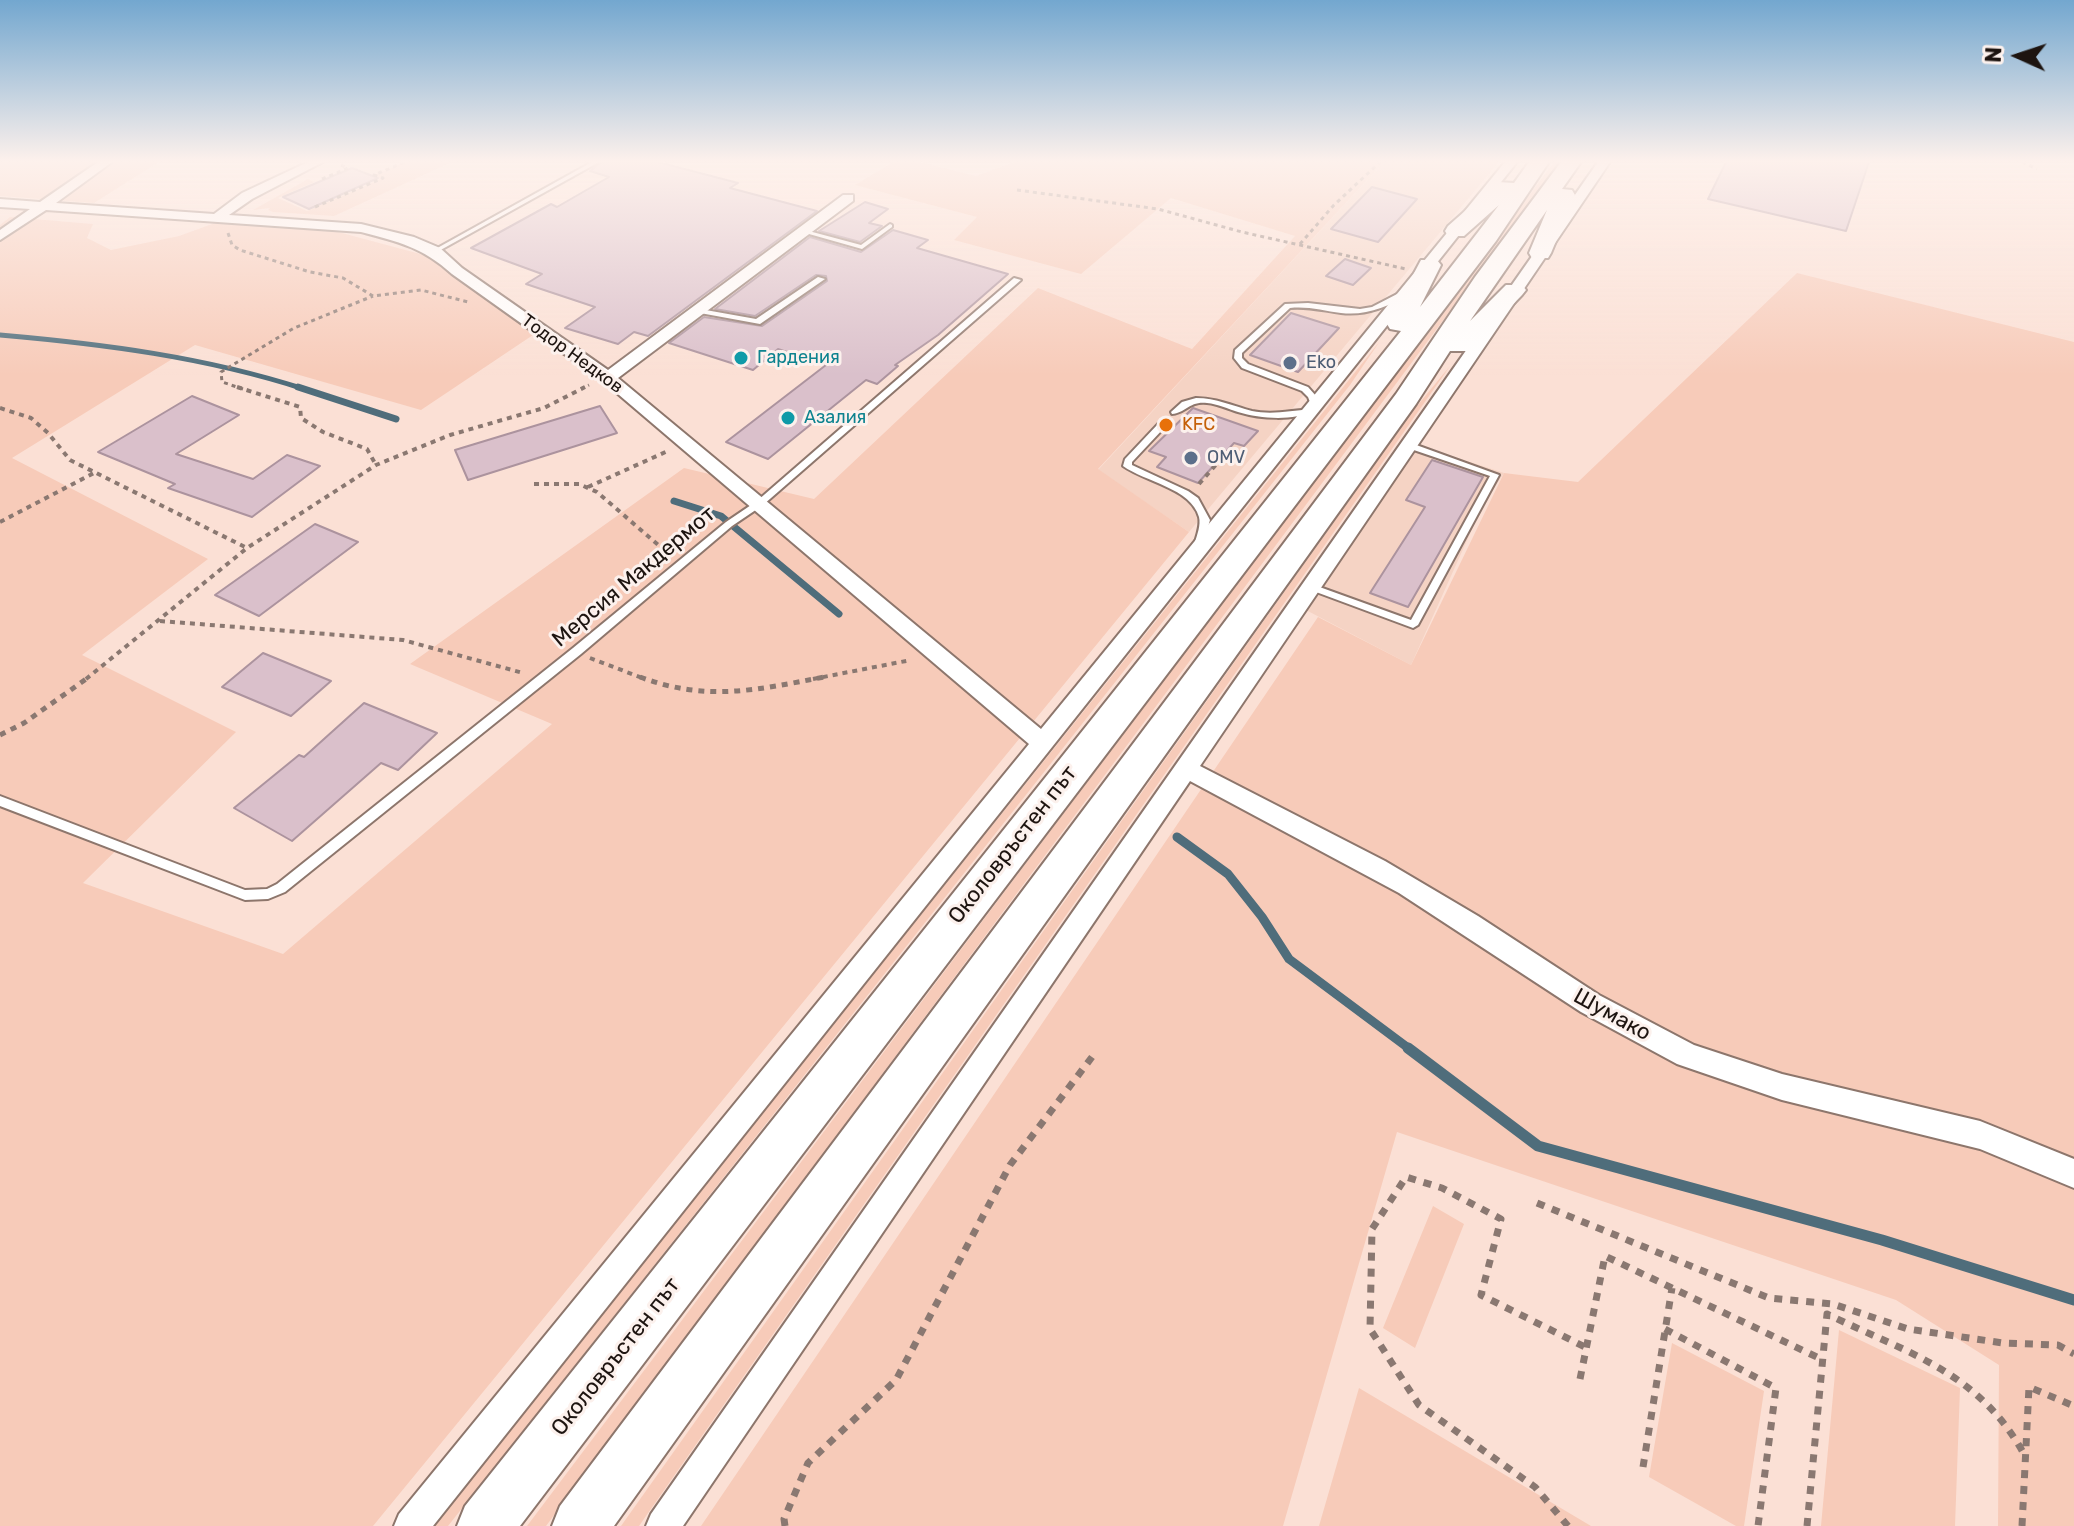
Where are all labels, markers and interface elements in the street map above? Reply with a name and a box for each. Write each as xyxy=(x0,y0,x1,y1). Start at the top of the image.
north arrow xyxy=(1978,16,2058,96)
text: N xyxy=(1980,46,2007,63)
street label: Тодор Недков xyxy=(517,310,627,398)
place label: Гардения xyxy=(757,347,840,369)
marker: Гардения xyxy=(732,349,750,367)
place label: Eko xyxy=(1306,352,1336,374)
marker: Eko xyxy=(1281,354,1299,372)
place label: Азалия xyxy=(804,407,866,429)
marker: Азалия xyxy=(779,409,797,427)
place label: KFC xyxy=(1182,414,1215,436)
marker: KFC xyxy=(1157,416,1175,434)
place label: OMV xyxy=(1207,447,1245,469)
marker: OMV xyxy=(1182,449,1200,467)
street label: Мерсия Макдермот xyxy=(547,501,721,653)
street label: Околовръстен път xyxy=(943,761,1083,929)
street label: Шумако xyxy=(1569,983,1655,1047)
street label: Околовръстен път xyxy=(546,1273,686,1441)

